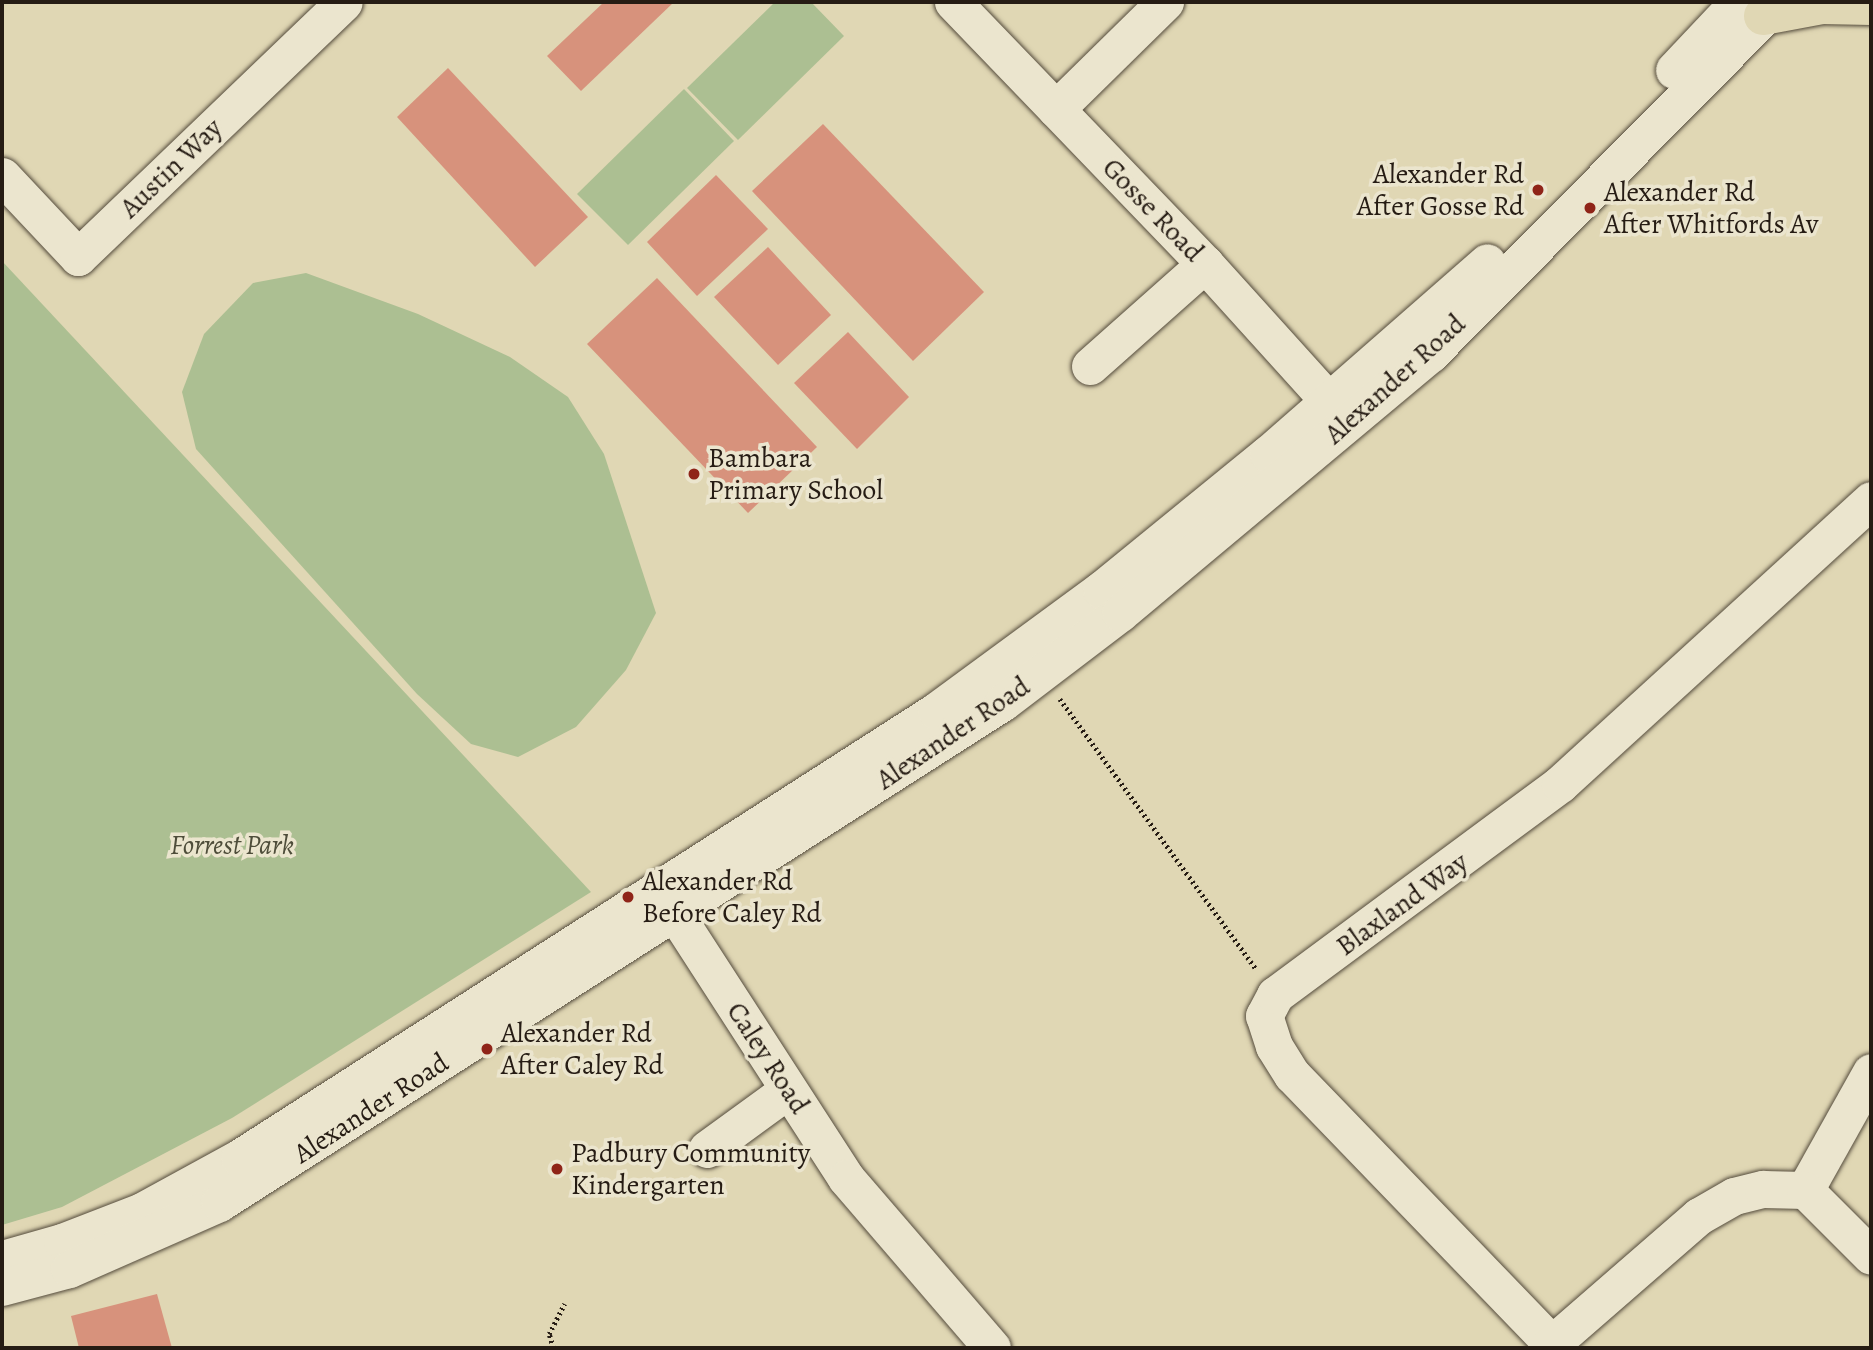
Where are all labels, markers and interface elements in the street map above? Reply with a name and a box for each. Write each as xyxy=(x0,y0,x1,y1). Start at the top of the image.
street label: Austin Way xyxy=(113,111,229,225)
street label: Gosse Road xyxy=(1095,151,1211,269)
place label: Alexander Rd After Gosse Rd xyxy=(1357,157,1524,223)
place label: Alexander Rd After Whitfords Av xyxy=(1604,175,1818,241)
marker: Alexander Rd After Gosse Rd xyxy=(1530,182,1546,198)
marker: Alexander Rd After Whitfords Av xyxy=(1582,200,1598,216)
street label: Alexander Road xyxy=(1318,307,1472,451)
place label: Bambara Primary School xyxy=(708,441,883,507)
marker: Bambara Primary School xyxy=(686,466,702,482)
street label: Alexander Road xyxy=(870,669,1036,797)
park label: Forrest Park xyxy=(170,828,294,862)
street label: Blaxland Way xyxy=(1330,845,1474,963)
place label: Alexander Rd Before Caley Rd xyxy=(642,864,821,930)
marker: Alexander Rd Before Caley Rd xyxy=(620,889,636,905)
street label: Caley Road xyxy=(720,996,816,1120)
place label: Alexander Rd After Caley Rd xyxy=(501,1016,664,1082)
marker: Alexander Rd After Caley Rd xyxy=(479,1041,495,1057)
street label: Alexander Road xyxy=(287,1045,455,1171)
place label: Padbury Community Kindergarten xyxy=(571,1136,810,1202)
marker: Padbury Community Kindergarten xyxy=(549,1161,565,1177)

